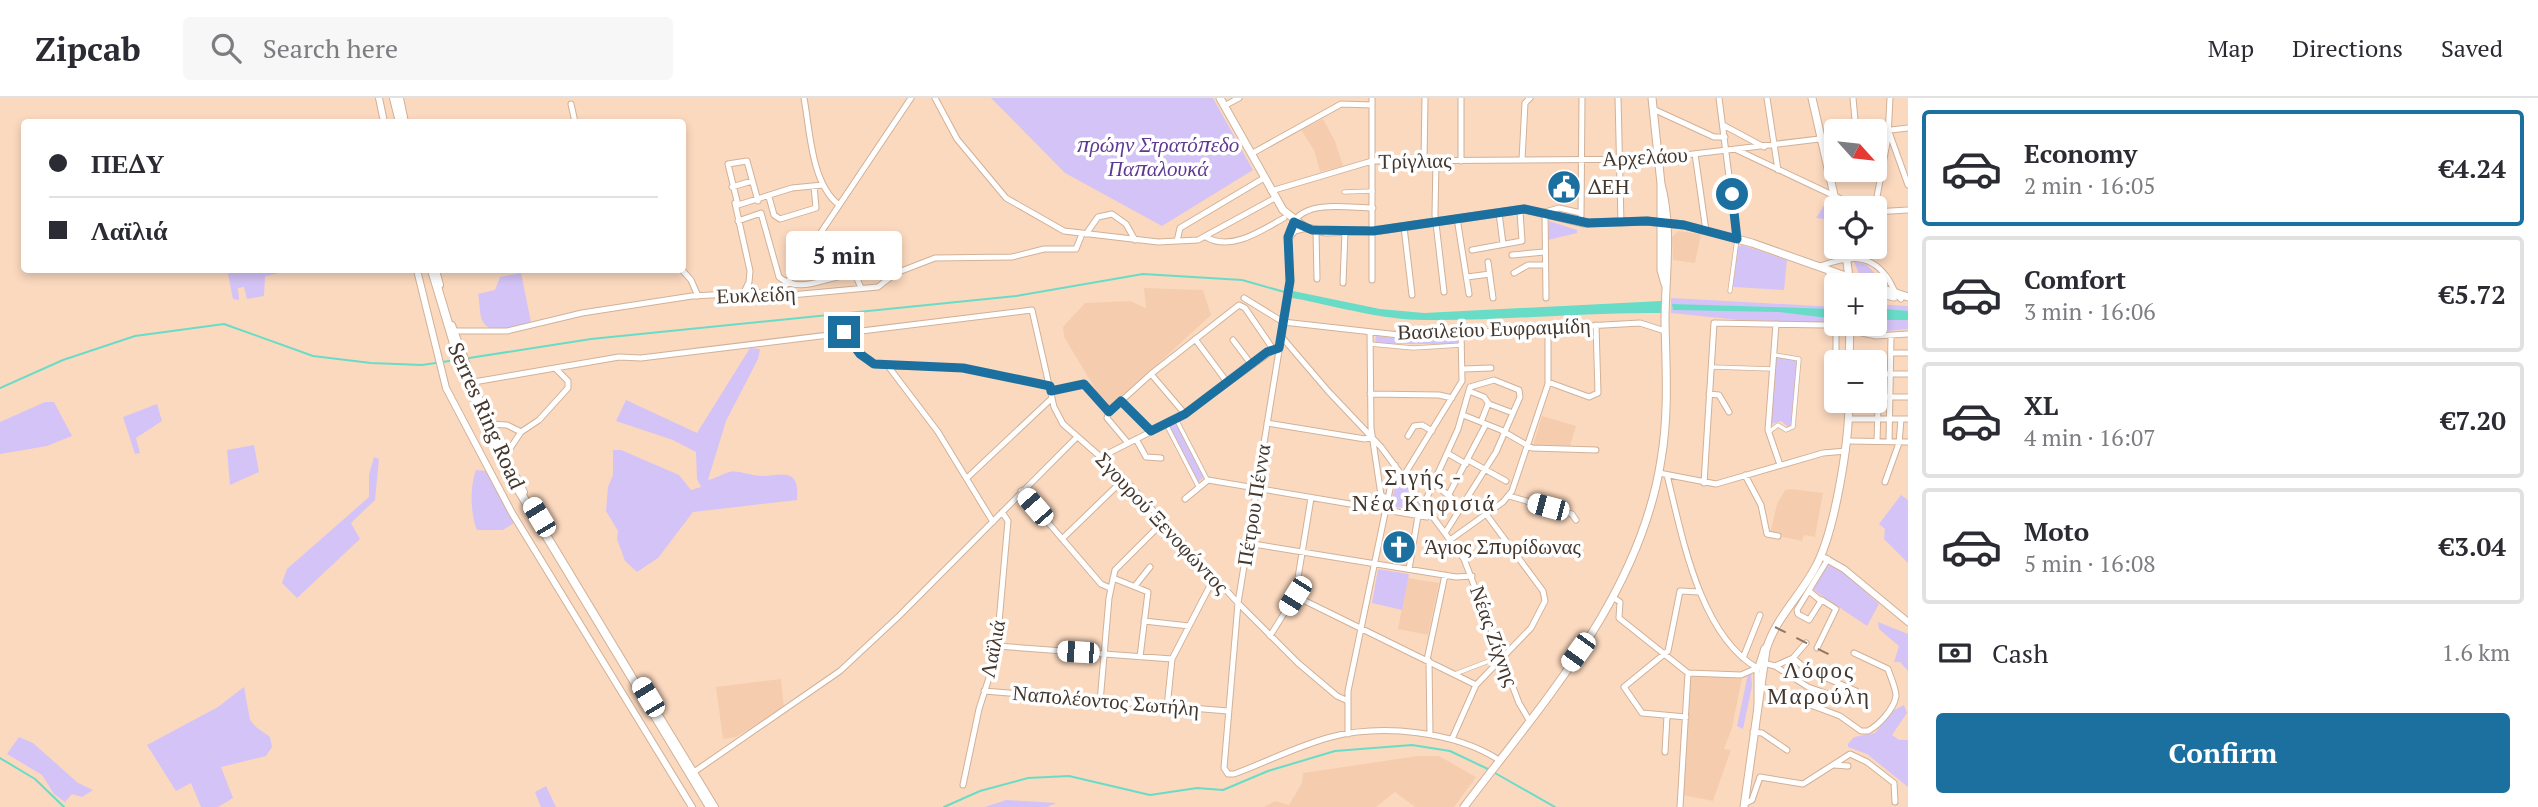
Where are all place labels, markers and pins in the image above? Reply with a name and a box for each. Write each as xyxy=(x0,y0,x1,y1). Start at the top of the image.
public building icon: ΔΕΗ xyxy=(1545,168,1583,206)
place label: ΔΕΗ xyxy=(1588,172,1630,200)
church icon: Άγιος Σπυρίδωνας xyxy=(1380,528,1418,566)
place label: Άγιος Σπυρίδωνας xyxy=(1424,532,1581,560)

